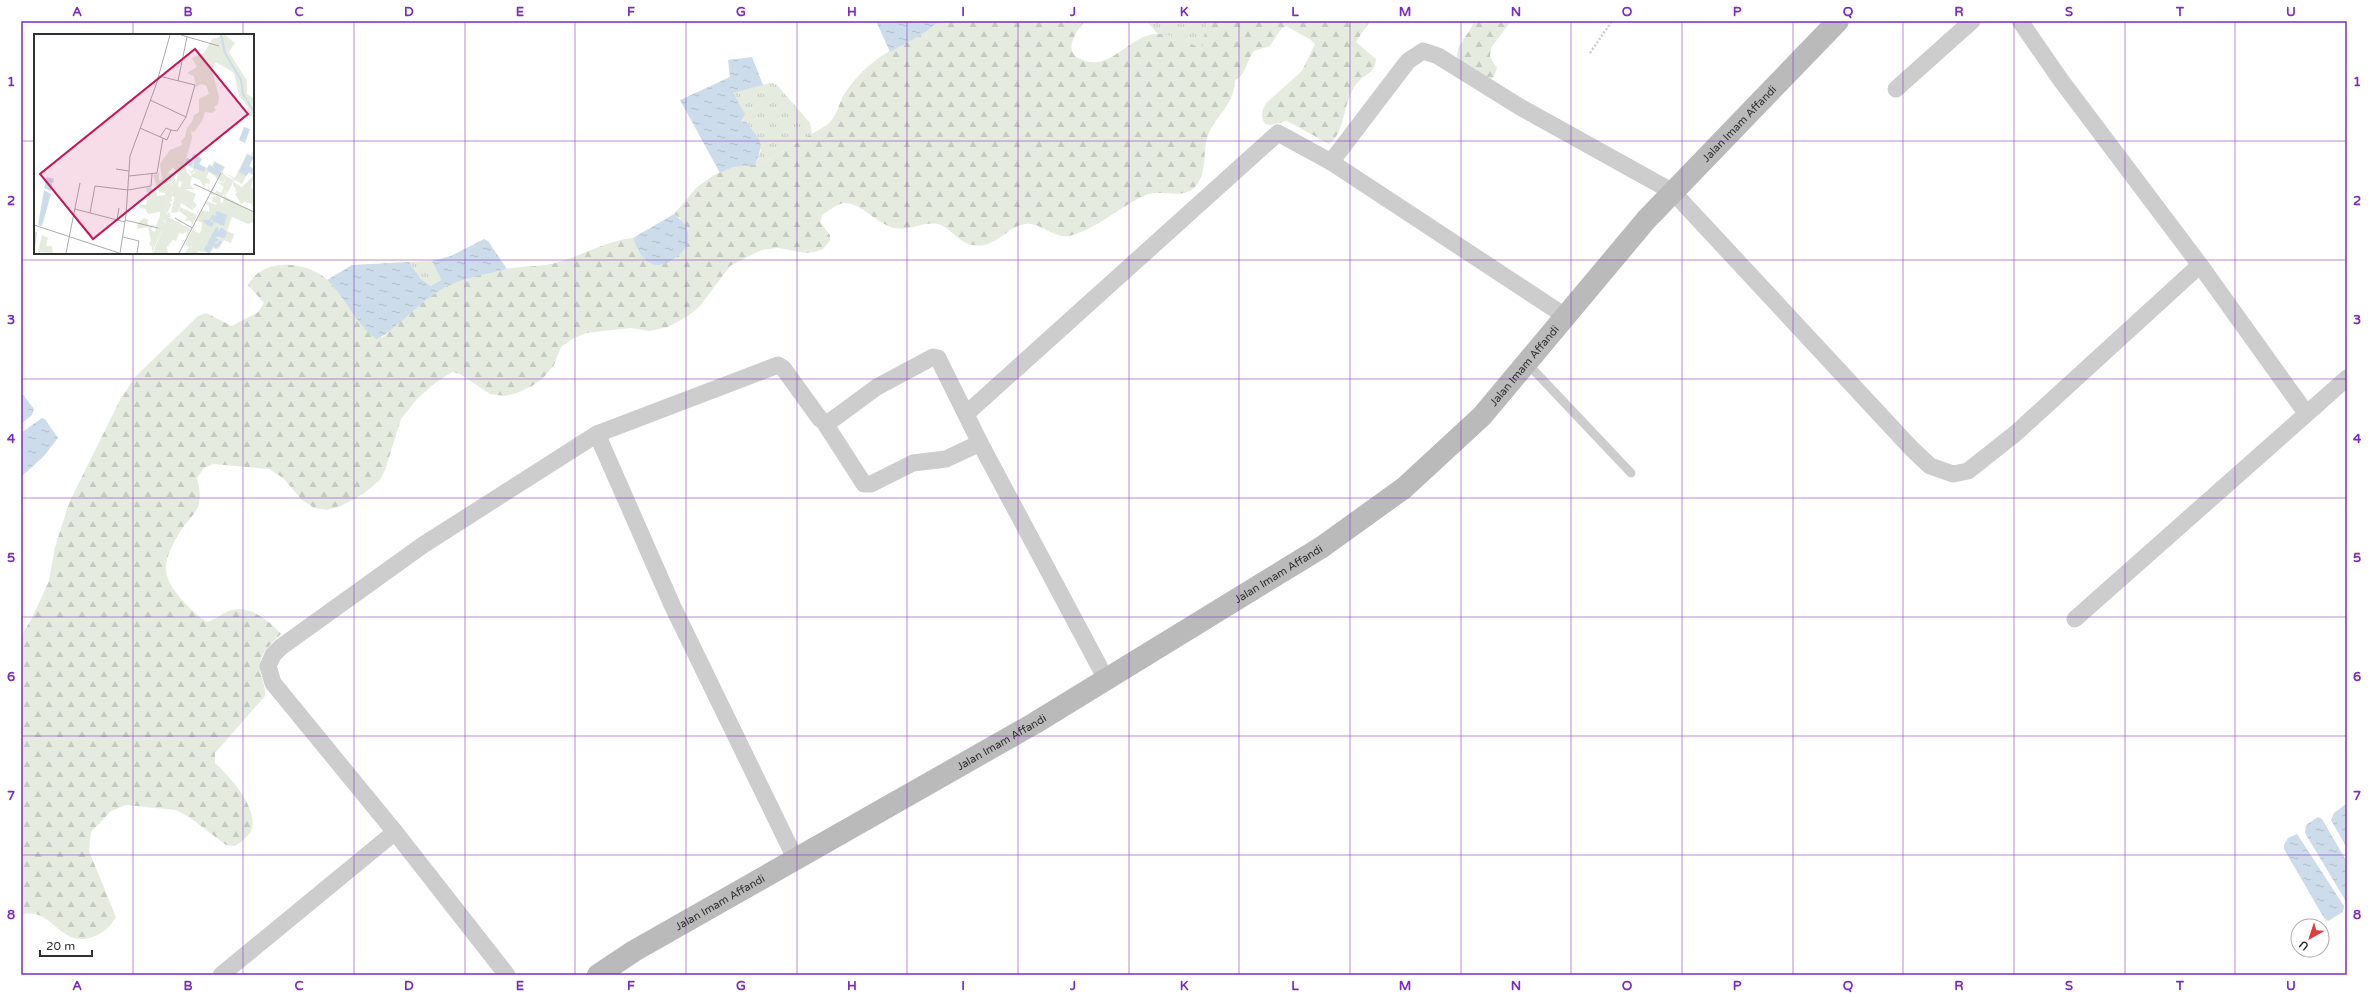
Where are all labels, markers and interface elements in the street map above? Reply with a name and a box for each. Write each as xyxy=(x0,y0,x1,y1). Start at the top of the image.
text: A xyxy=(72,4,82,20)
text: B xyxy=(183,4,193,20)
text: C xyxy=(294,4,304,20)
text: D xyxy=(404,4,414,20)
text: E xyxy=(516,4,524,20)
text: F xyxy=(627,4,635,20)
text: G xyxy=(736,4,746,20)
text: H xyxy=(847,4,857,20)
text: I xyxy=(961,4,965,20)
text: J xyxy=(1069,4,1076,20)
text: K xyxy=(1180,4,1189,20)
text: L xyxy=(1291,4,1299,20)
text: M xyxy=(1399,4,1411,20)
text: N xyxy=(1511,4,1521,20)
text: O xyxy=(1622,4,1633,20)
text: P xyxy=(1733,4,1742,20)
text: Q xyxy=(1843,4,1854,20)
text: R xyxy=(1954,4,1964,20)
text: S xyxy=(2065,4,2073,20)
text: T xyxy=(2175,4,2185,20)
text: U xyxy=(2286,4,2296,20)
inset map xyxy=(34,34,254,254)
text: 1 xyxy=(7,74,15,90)
text: 1 xyxy=(2353,74,2361,90)
street label: Jalan Imam Affandi xyxy=(1700,83,1779,165)
text: 2 xyxy=(7,193,15,209)
text: 2 xyxy=(2353,193,2361,209)
text: 3 xyxy=(7,312,15,328)
text: 3 xyxy=(2353,312,2361,328)
street label: Jalan Imam Affandi xyxy=(1487,323,1562,409)
text: 4 xyxy=(7,431,16,447)
text: 4 xyxy=(2353,431,2362,447)
street label: Jalan Imam Affandi xyxy=(1232,542,1325,606)
text: 5 xyxy=(7,550,15,566)
text: 5 xyxy=(2353,550,2361,566)
text: 6 xyxy=(7,669,15,685)
text: 6 xyxy=(2353,669,2361,685)
street label: Jalan Imam Affandi xyxy=(955,712,1049,773)
text: 7 xyxy=(7,788,15,804)
text: 7 xyxy=(2353,788,2361,804)
street label: Jalan Imam Affandi xyxy=(673,872,767,933)
text: 8 xyxy=(7,907,15,923)
text: 8 xyxy=(2353,907,2361,923)
north arrow xyxy=(2290,918,2330,958)
scale bar xyxy=(40,932,92,958)
text: U xyxy=(2297,938,2311,953)
text: 20 m xyxy=(46,939,75,953)
text: A xyxy=(72,978,82,994)
text: B xyxy=(183,978,193,994)
text: C xyxy=(294,978,304,994)
text: D xyxy=(404,978,414,994)
text: E xyxy=(516,978,524,994)
text: F xyxy=(627,978,635,994)
text: G xyxy=(736,978,746,994)
text: H xyxy=(847,978,857,994)
text: I xyxy=(961,978,965,994)
text: J xyxy=(1069,978,1076,994)
text: K xyxy=(1180,978,1189,994)
text: L xyxy=(1291,978,1299,994)
text: M xyxy=(1399,978,1411,994)
text: N xyxy=(1511,978,1521,994)
text: O xyxy=(1622,978,1633,994)
text: P xyxy=(1733,978,1742,994)
text: Q xyxy=(1843,978,1854,994)
text: R xyxy=(1954,978,1964,994)
text: S xyxy=(2065,978,2073,994)
text: T xyxy=(2175,978,2185,994)
text: U xyxy=(2286,978,2296,994)

